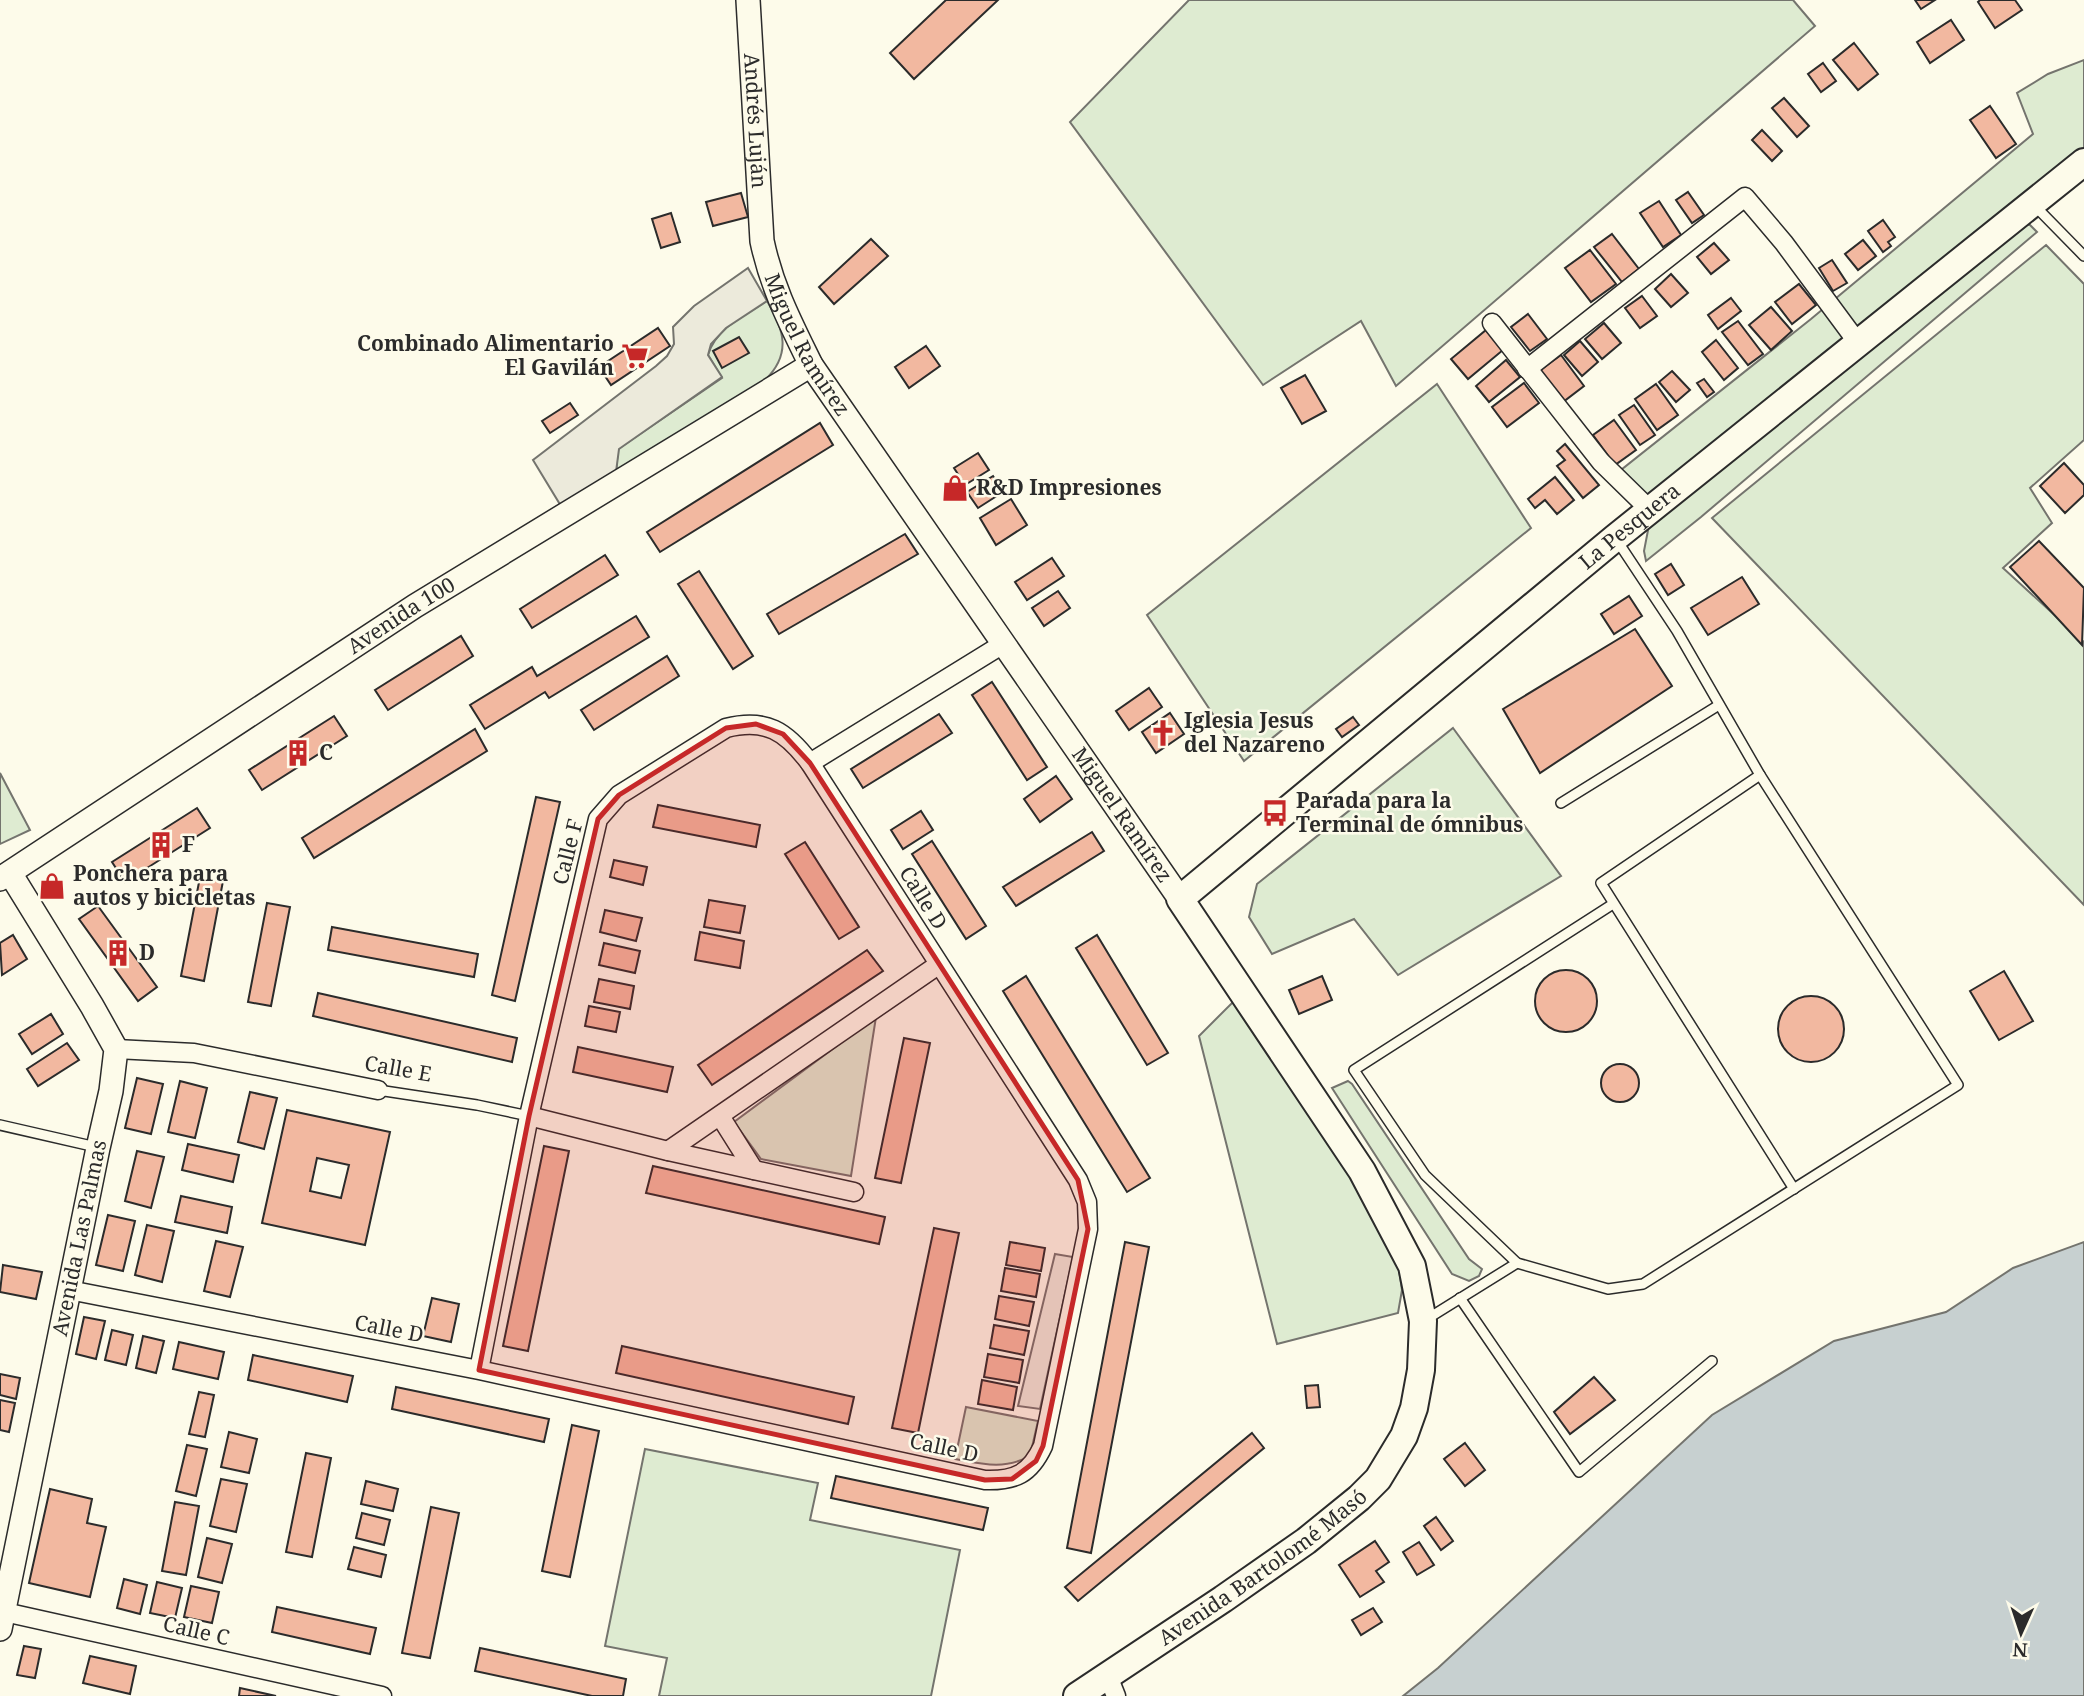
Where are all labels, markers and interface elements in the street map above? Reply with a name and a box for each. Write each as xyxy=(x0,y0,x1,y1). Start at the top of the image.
street label: Andrés Luján xyxy=(738,52,774,189)
street label: Miguel Ramírez xyxy=(759,269,857,421)
place label: Combinado Alimentario El Gavilán xyxy=(357,329,614,381)
supermarket icon: Combinado Alimentario El Gavilán xyxy=(620,341,650,371)
shop icon: R&D Impresiones xyxy=(940,473,970,503)
place label: R&D Impresiones xyxy=(976,473,1162,501)
street label: La Pesquera xyxy=(1573,476,1686,575)
street label: Avenida 100 xyxy=(342,570,460,660)
place label: Iglesia Jesus del Nazareno xyxy=(1184,706,1325,758)
church icon: Iglesia Jesus del Nazareno xyxy=(1148,718,1178,748)
building icon: C xyxy=(283,738,313,768)
place label: C xyxy=(319,738,333,766)
street label: Miguel Ramírez xyxy=(1066,741,1179,887)
place label: Parada para la Terminal de ómnibus xyxy=(1296,786,1523,838)
bus stop icon: Parada para la Terminal de ómnibus xyxy=(1260,798,1290,828)
street label: Calle F xyxy=(545,816,589,888)
building icon: F xyxy=(146,830,176,860)
place label: F xyxy=(182,830,195,858)
place label: Ponchera para autos y bicicletas xyxy=(73,859,255,911)
street label: Calle D xyxy=(894,860,954,934)
shop icon: Ponchera para autos y bicicletas xyxy=(37,871,67,901)
building icon: D xyxy=(103,938,133,968)
place label: D xyxy=(139,938,155,966)
street label: Calle E xyxy=(362,1048,434,1088)
street label: Avenida Las Palmas xyxy=(45,1137,112,1338)
street label: Calle D xyxy=(352,1308,426,1348)
street label: Calle D xyxy=(907,1426,981,1468)
street label: Avenida Bartolomé Masó xyxy=(1152,1483,1373,1651)
north arrow xyxy=(1986,1598,2056,1668)
street label: Calle C xyxy=(160,1609,232,1651)
text: N xyxy=(2012,1637,2028,1663)

